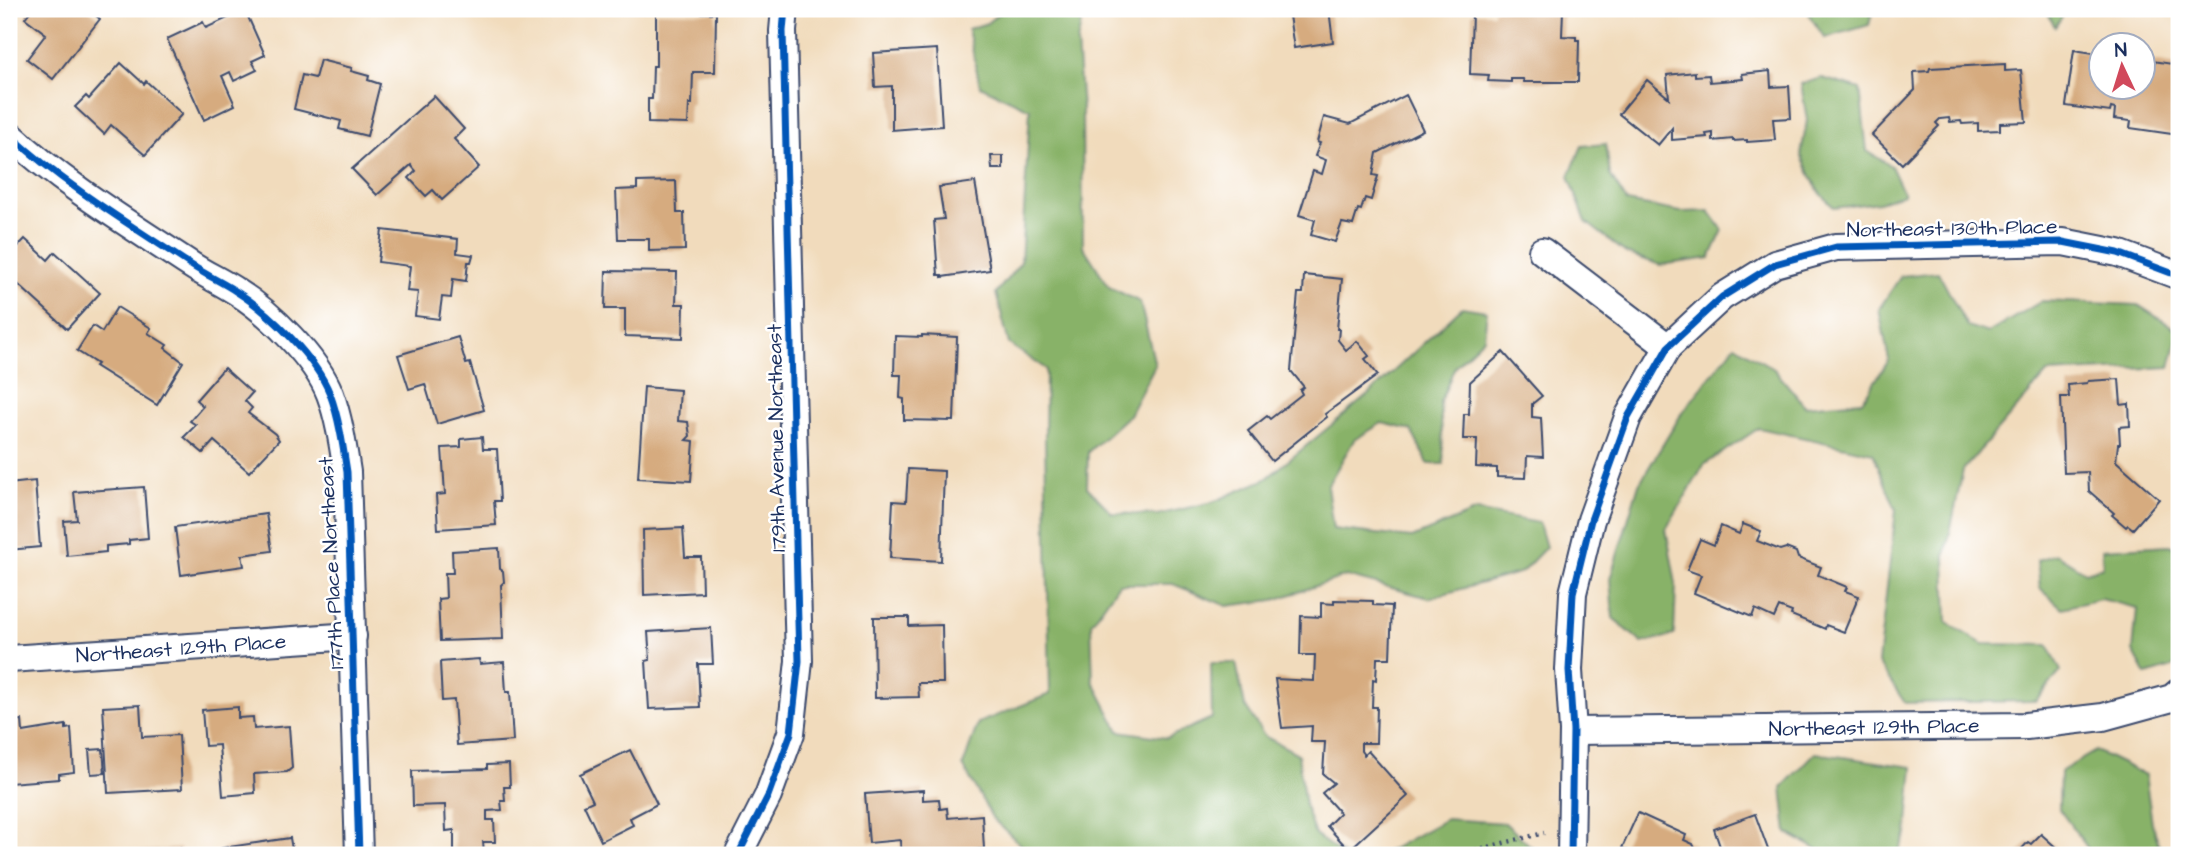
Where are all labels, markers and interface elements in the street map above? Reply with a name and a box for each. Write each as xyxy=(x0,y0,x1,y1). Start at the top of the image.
north arrow xyxy=(2086,32,2156,102)
text: N xyxy=(2114,37,2128,64)
street label: Northeast 130th Place xyxy=(1846,212,2058,245)
street label: 179th Avenue Northeast xyxy=(760,323,793,552)
street label: 177th Place Northeast xyxy=(311,455,352,670)
street label: Northeast 129th Place xyxy=(75,627,287,670)
street label: Northeast 129th Place xyxy=(1768,711,1980,744)

